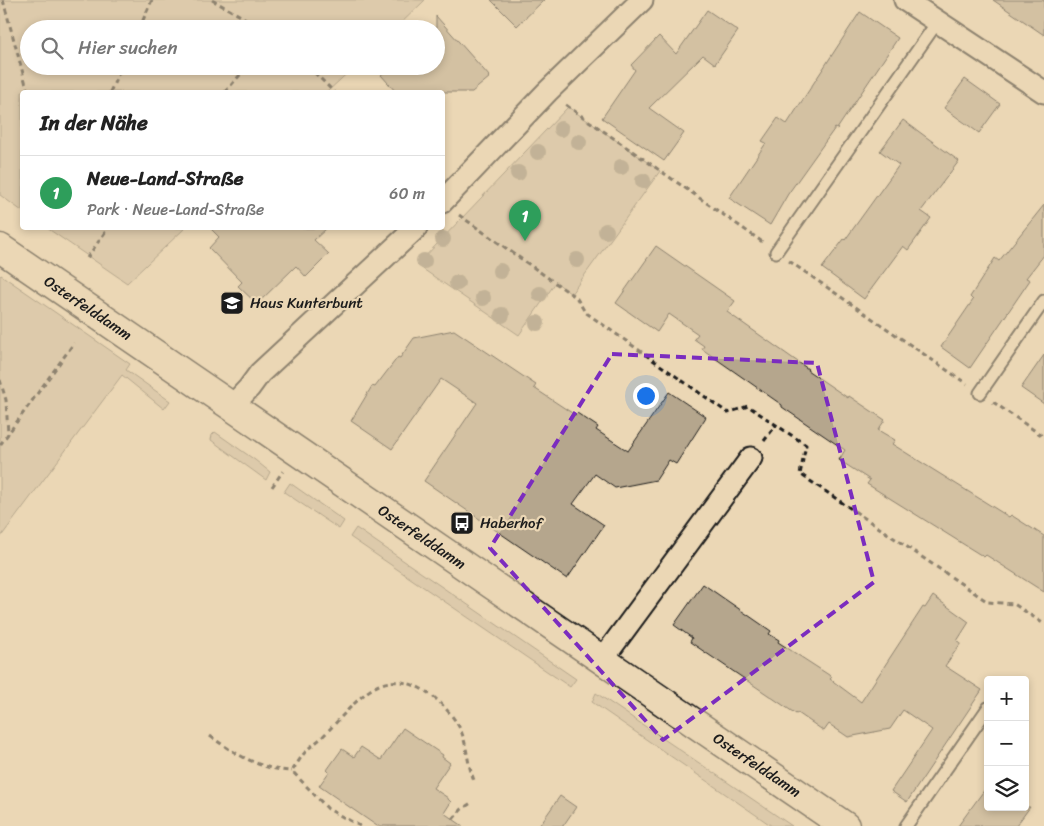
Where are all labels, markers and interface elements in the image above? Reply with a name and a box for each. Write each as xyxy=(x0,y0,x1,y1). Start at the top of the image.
search box xyxy=(20,20,445,75)
text: Hier suchen xyxy=(78,31,178,64)
icon: search xyxy=(38,34,66,62)
text: In der Nähe xyxy=(40,104,148,142)
text: Neue-Land-Straße xyxy=(87,162,244,195)
text: 1 xyxy=(53,179,59,208)
text: 60 m xyxy=(389,179,425,208)
text: Park · Neue-Land-Straße xyxy=(87,195,264,224)
pin: 1 xyxy=(509,200,541,241)
street label: Osterfelddamm xyxy=(38,269,138,347)
school or university icon: Haus Kunterbunt xyxy=(219,290,245,316)
place label: Haus Kunterbunt xyxy=(250,290,363,316)
your location xyxy=(633,383,659,409)
street label: Osterfelddamm xyxy=(372,498,472,576)
bus stop icon: Haberhof xyxy=(449,510,475,536)
place label: Haberhof xyxy=(480,510,545,536)
map controls xyxy=(984,676,1029,811)
button: + xyxy=(984,676,1029,721)
button: − xyxy=(984,721,1029,766)
street label: Osterfelddamm xyxy=(707,726,807,804)
button: layers xyxy=(984,766,1029,811)

